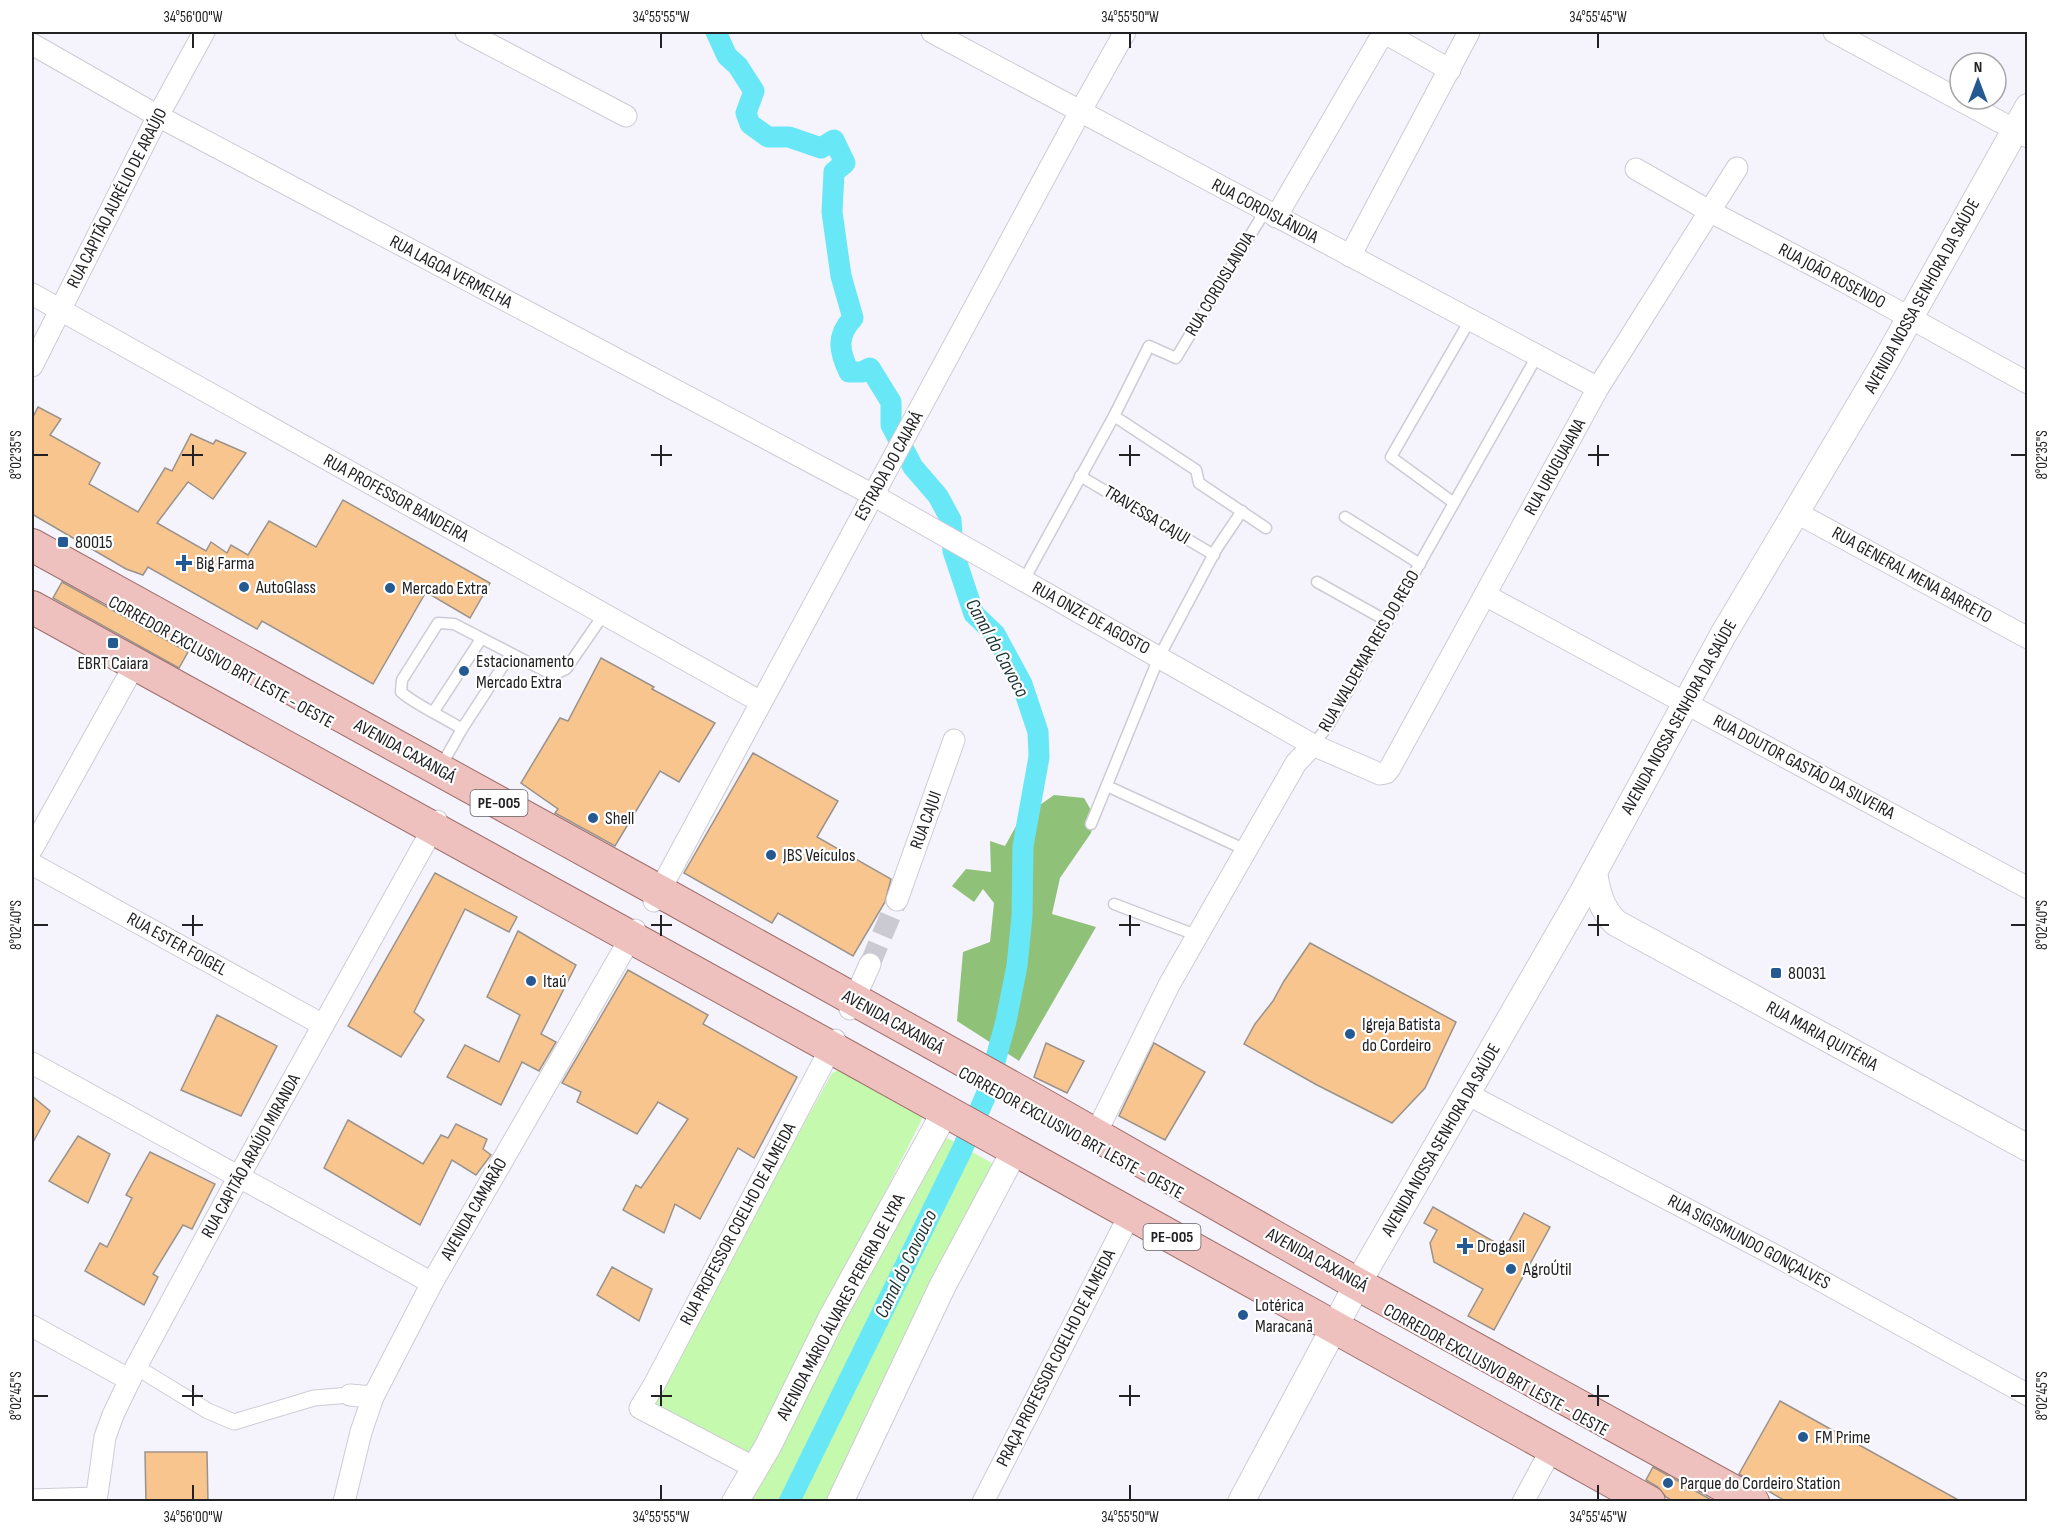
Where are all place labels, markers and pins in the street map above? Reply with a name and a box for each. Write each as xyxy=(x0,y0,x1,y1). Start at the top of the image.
place label: 80015 xyxy=(75,532,112,553)
marker: 80015 xyxy=(56,535,70,549)
place label: Big Farma xyxy=(196,553,255,574)
marker: Big Farma xyxy=(177,556,191,570)
place label: AutoGlass xyxy=(255,577,316,598)
place label: Mercado Extra xyxy=(402,578,488,599)
marker: AutoGlass xyxy=(237,580,251,594)
marker: Mercado Extra xyxy=(383,581,397,595)
marker: EBRT Caiara xyxy=(106,636,120,650)
place label: Estacionamento Mercado Extra xyxy=(476,651,574,693)
place label: EBRT Caiara xyxy=(77,653,149,674)
marker: Estacionamento Mercado Extra xyxy=(457,664,471,678)
place label: Shell xyxy=(605,808,634,829)
marker: Shell xyxy=(586,811,600,825)
place label: JBS Veículos xyxy=(782,845,855,866)
marker: JBS Veículos xyxy=(764,848,778,862)
place label: 80031 xyxy=(1788,963,1826,984)
marker: 80031 xyxy=(1769,966,1783,980)
place label: Itaú xyxy=(543,971,567,992)
marker: Itaú xyxy=(524,974,538,988)
place label: Igreja Batista do Cordeiro xyxy=(1362,1014,1441,1056)
marker: Igreja Batista do Cordeiro xyxy=(1343,1027,1357,1041)
place label: Drogasil xyxy=(1477,1236,1525,1257)
marker: Drogasil xyxy=(1458,1239,1472,1253)
place label: AgroÚtil xyxy=(1522,1259,1572,1280)
marker: AgroÚtil xyxy=(1504,1262,1518,1276)
place label: Lotérica Maracanã xyxy=(1255,1295,1313,1337)
marker: Lotérica Maracanã xyxy=(1236,1308,1250,1322)
place label: FM Prime xyxy=(1815,1427,1871,1448)
marker: FM Prime xyxy=(1796,1430,1810,1444)
place label: Parque do Cordeiro Station xyxy=(1680,1473,1840,1494)
marker: Parque do Cordeiro Station xyxy=(1661,1476,1675,1490)

